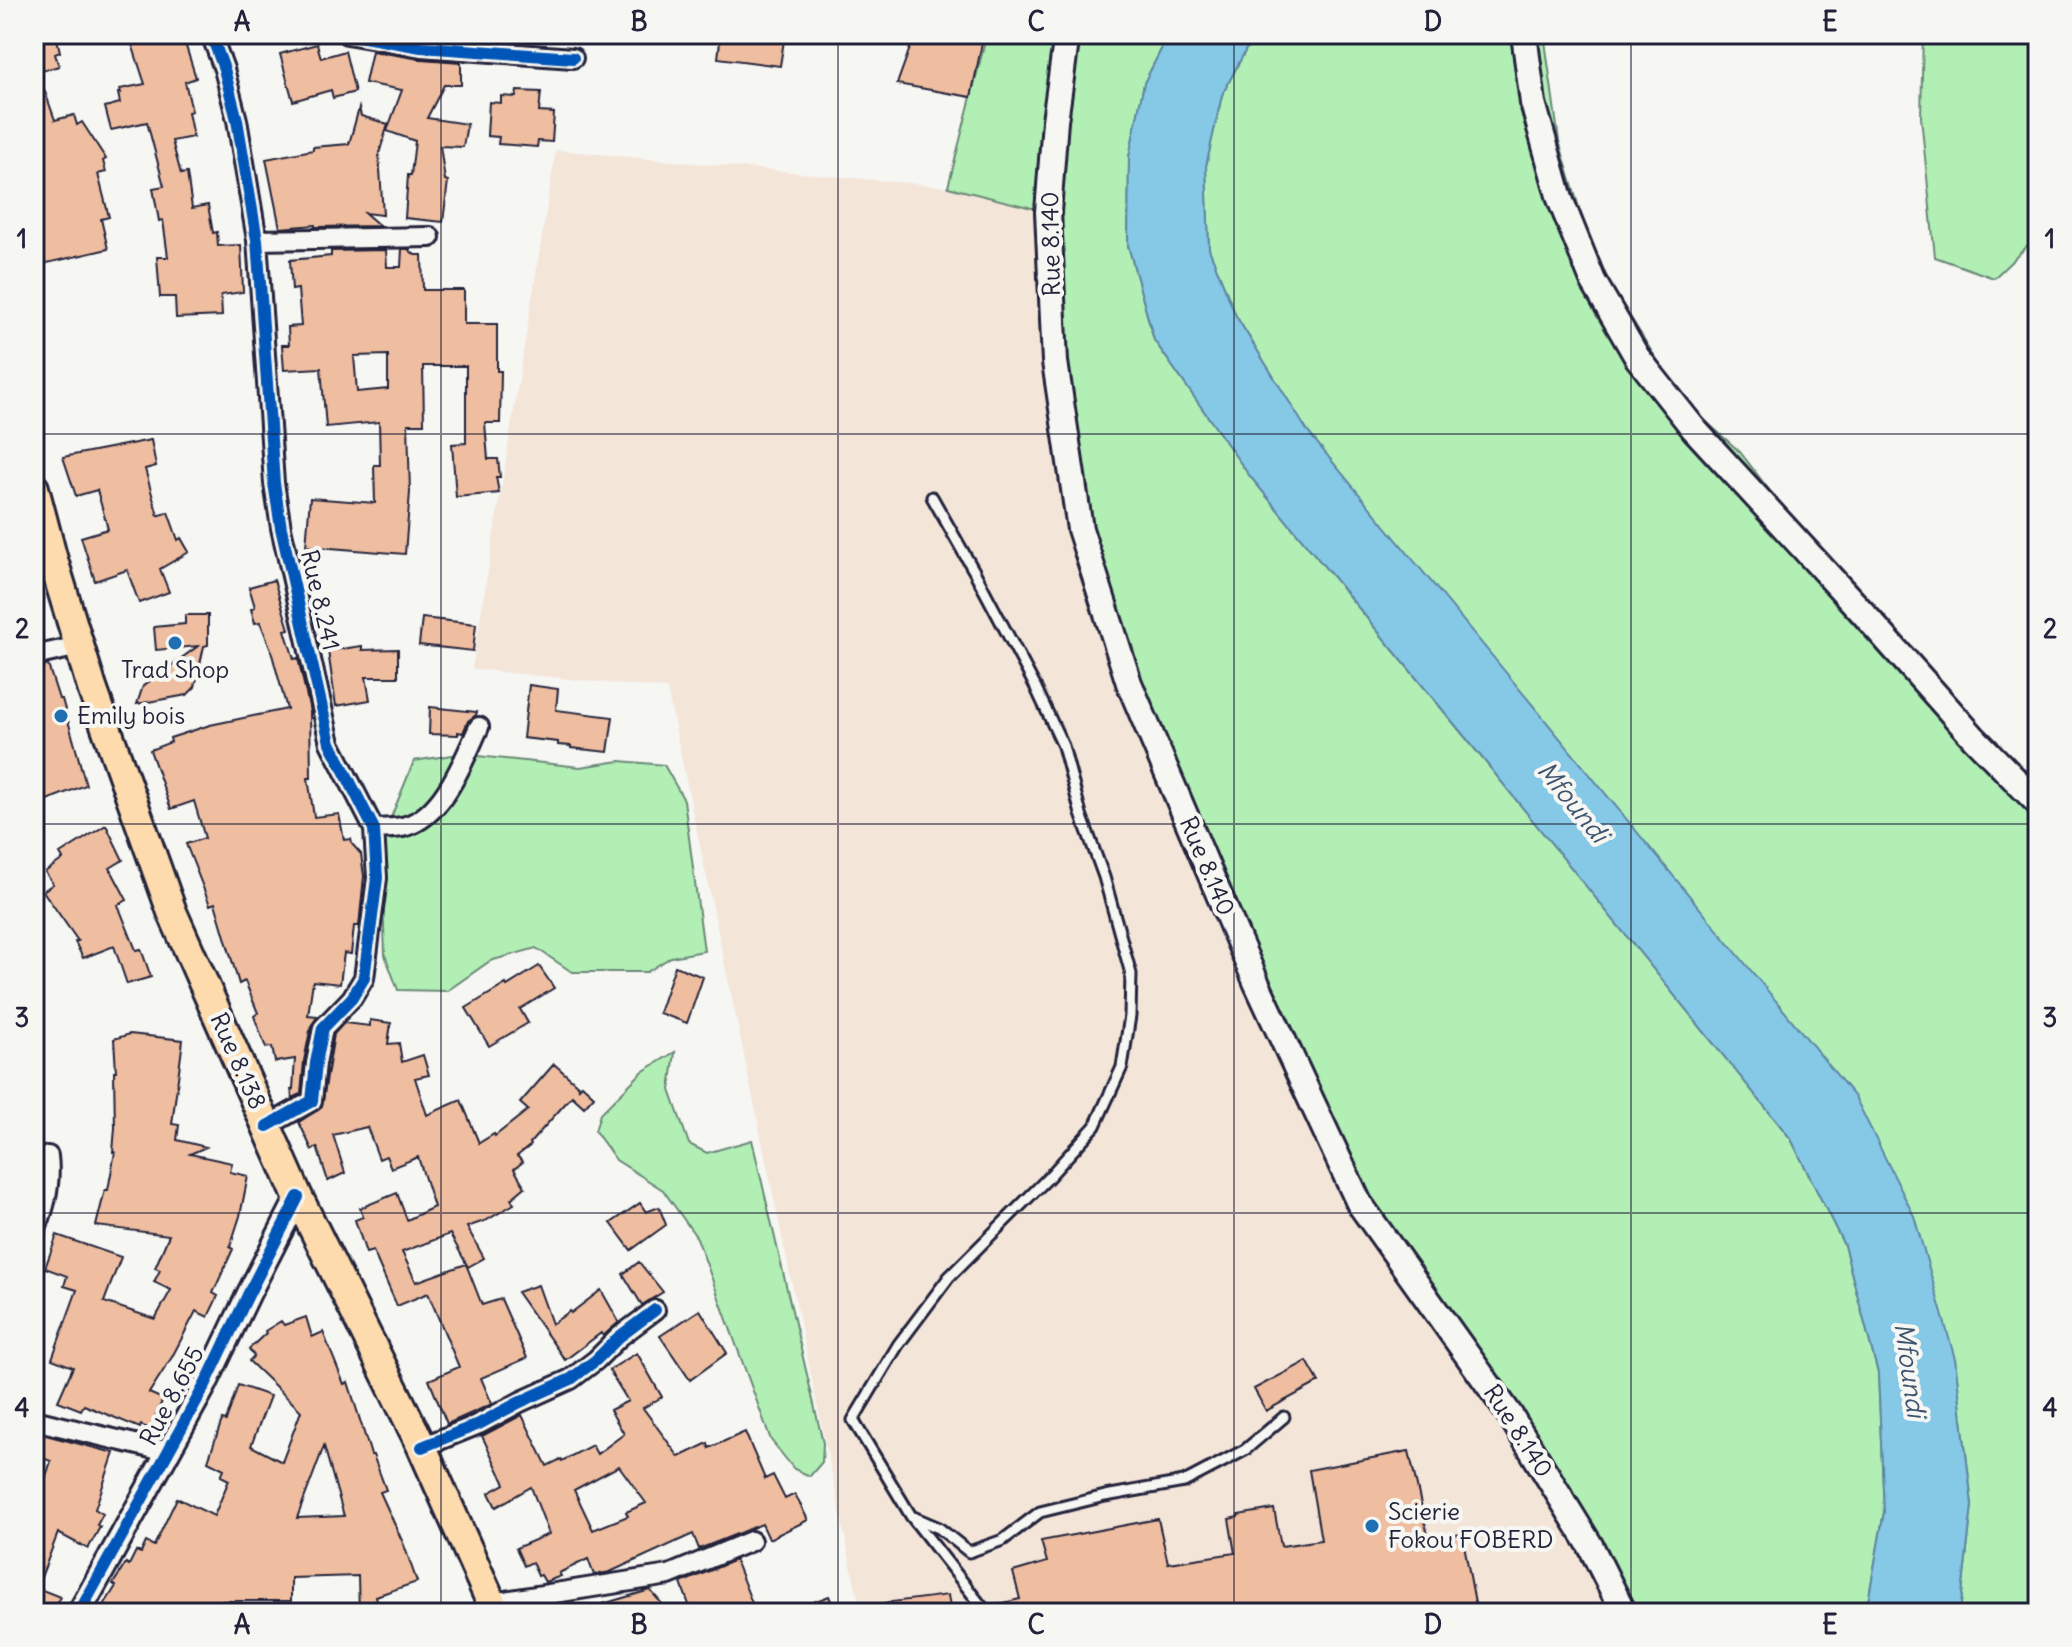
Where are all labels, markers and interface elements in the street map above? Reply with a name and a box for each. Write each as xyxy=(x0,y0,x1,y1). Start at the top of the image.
text: A xyxy=(234,5,251,38)
text: B xyxy=(630,5,648,38)
text: C xyxy=(1027,5,1045,38)
text: D xyxy=(1424,5,1442,38)
text: E xyxy=(1822,5,1838,38)
street label: Rue 8.140 xyxy=(1034,191,1066,297)
text: 1 xyxy=(17,222,27,255)
text: 1 xyxy=(2045,222,2055,255)
street label: Rue 8.241 xyxy=(295,547,347,653)
text: 2 xyxy=(15,612,29,645)
text: 2 xyxy=(2043,612,2057,645)
marker: Trad Shop xyxy=(166,634,184,652)
place label: Trad Shop xyxy=(121,654,229,684)
place label: Emily bois xyxy=(77,700,185,730)
marker: Emily bois xyxy=(52,707,70,725)
water label: Mfoundi xyxy=(1531,754,1618,852)
street label: Rue 8.140 xyxy=(1174,812,1242,920)
text: 3 xyxy=(15,1001,29,1034)
text: 3 xyxy=(2043,1001,2057,1034)
street label: Rue 8.138 xyxy=(204,1008,273,1114)
water label: Mfoundi xyxy=(1888,1321,1934,1422)
street label: Rue 8.655 xyxy=(133,1341,210,1450)
street label: Rue 8.140 xyxy=(1478,1378,1560,1483)
text: 4 xyxy=(14,1391,30,1424)
text: 4 xyxy=(2042,1391,2058,1424)
place label: Scierie Fokou FOBERD xyxy=(1388,1496,1553,1554)
marker: Scierie Fokou FOBERD xyxy=(1363,1517,1381,1535)
text: A xyxy=(234,1608,251,1641)
text: B xyxy=(630,1608,648,1641)
text: C xyxy=(1027,1608,1045,1641)
text: D xyxy=(1424,1608,1442,1641)
text: E xyxy=(1822,1608,1838,1641)

